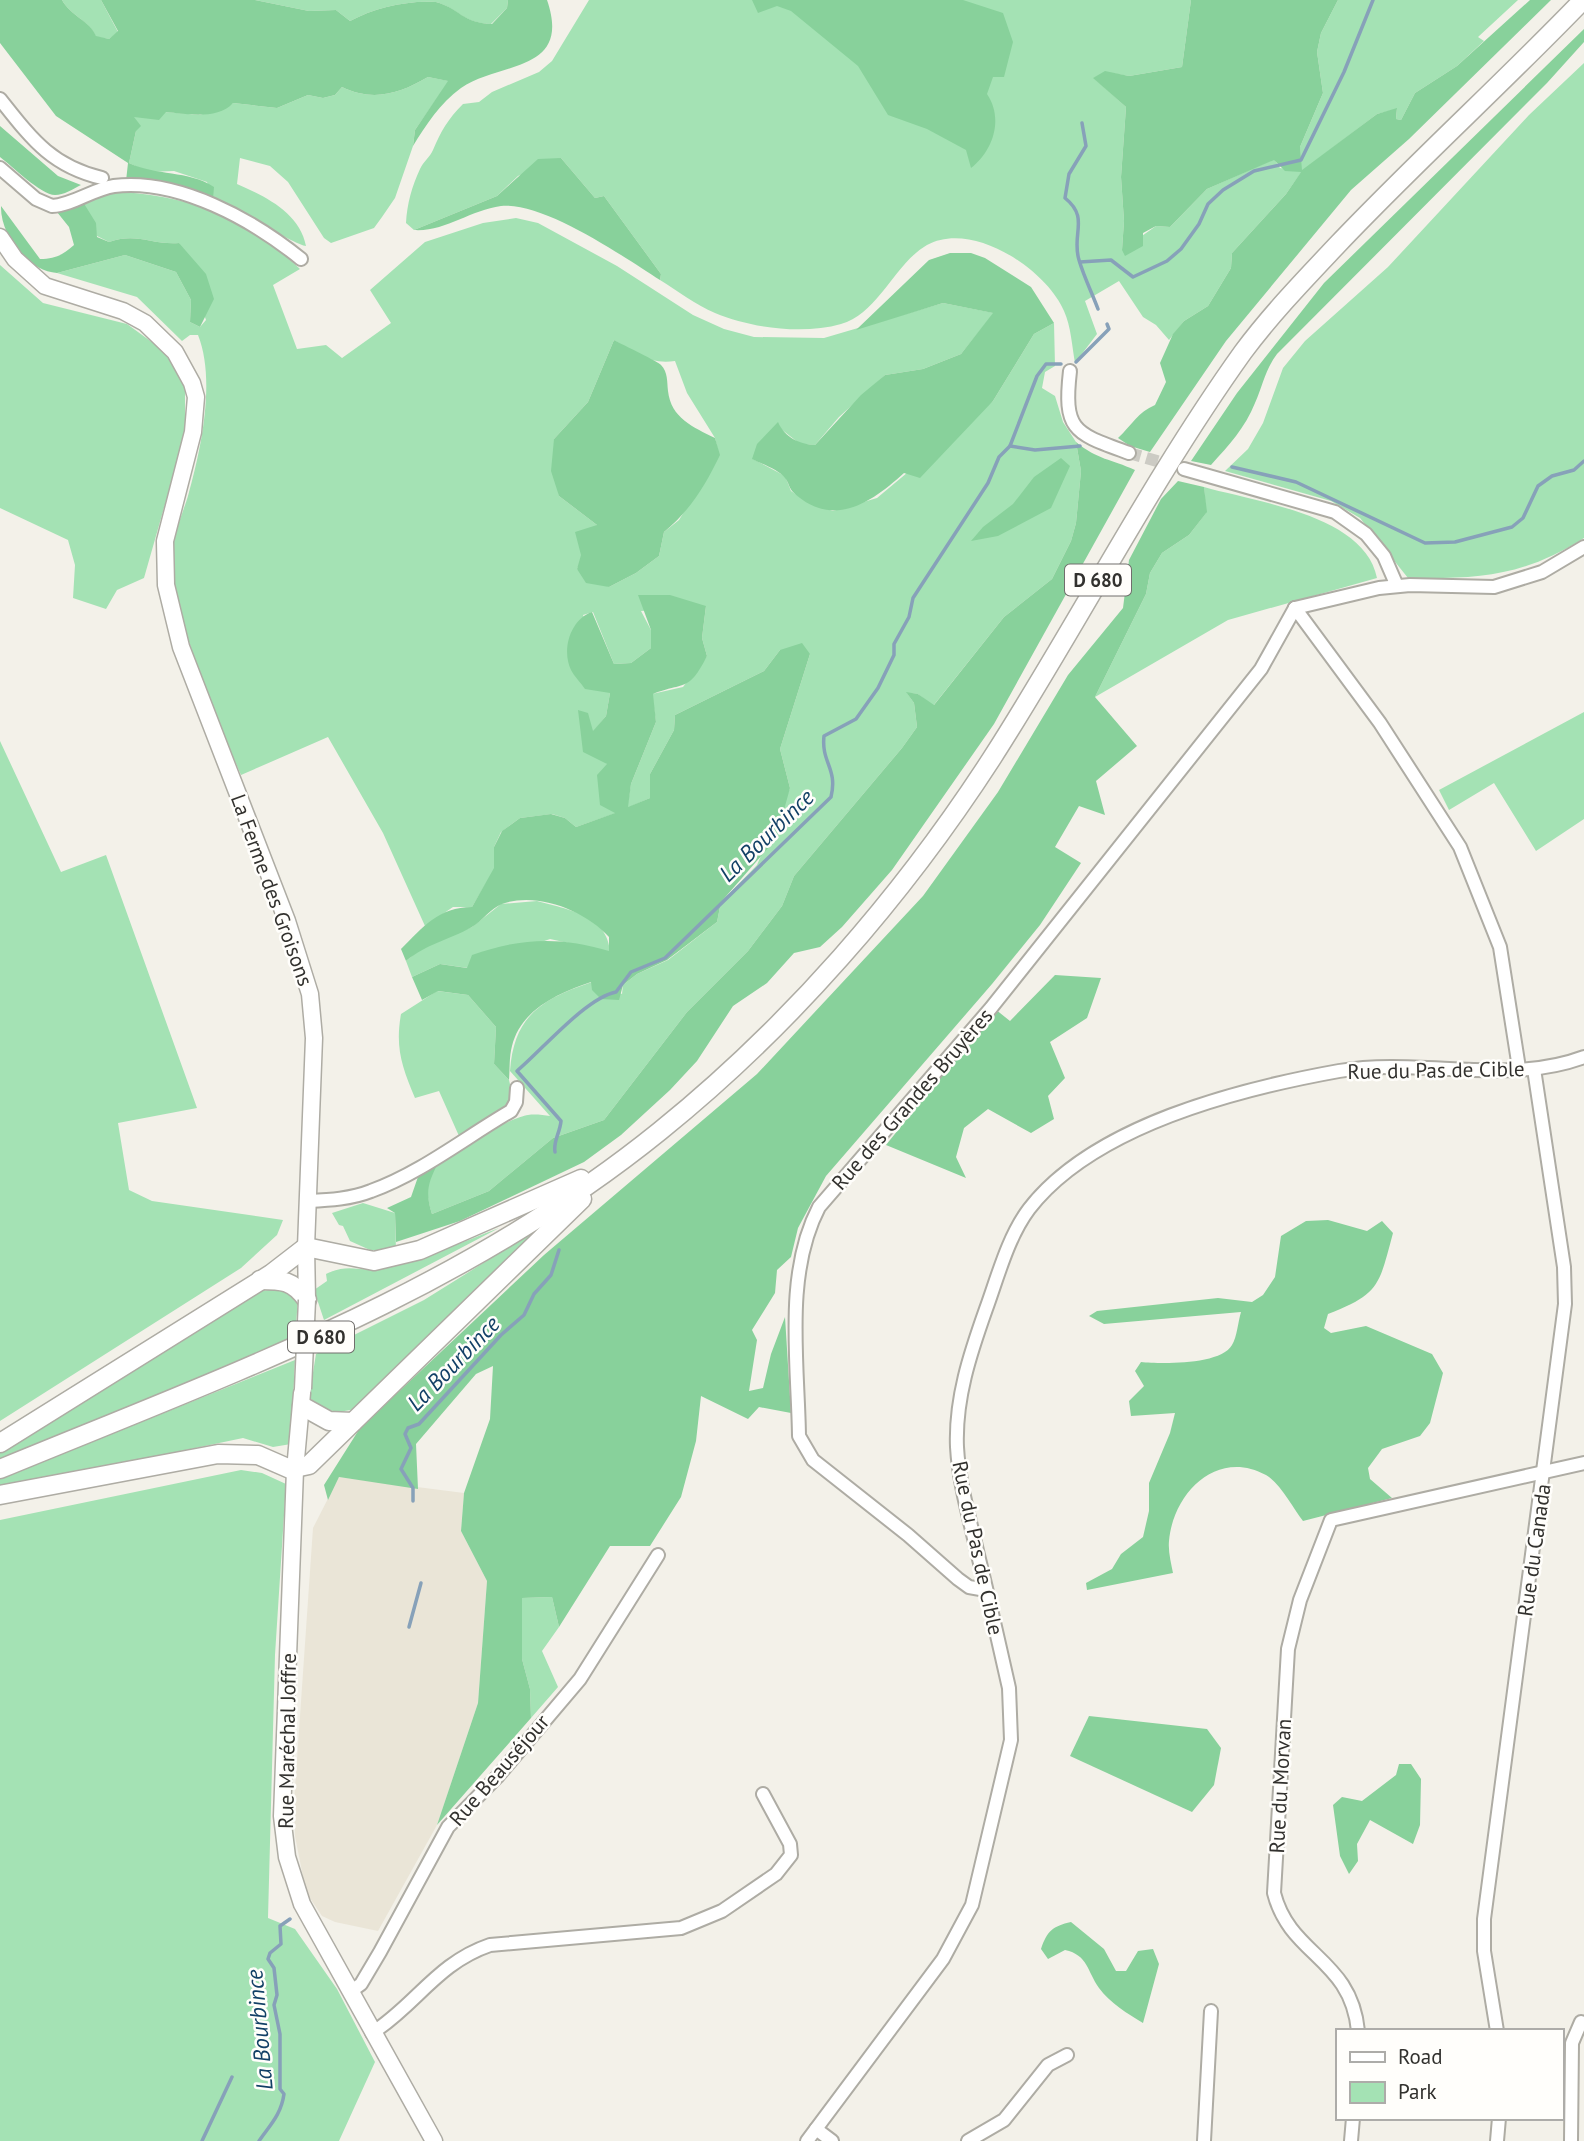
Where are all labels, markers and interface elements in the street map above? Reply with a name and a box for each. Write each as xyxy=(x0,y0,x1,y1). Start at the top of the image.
road number: D 680 xyxy=(1065,565,1131,596)
water label: La Bourbince xyxy=(712,782,820,887)
street label: La Ferme des Groisons xyxy=(225,790,319,990)
street label: Rue des Grandes Bruyères xyxy=(826,1003,998,1195)
street label: Rue du Pas de Cible xyxy=(1347,1055,1525,1085)
water label: La Bourbince xyxy=(401,1309,506,1417)
road number: D 680 xyxy=(288,1322,354,1352)
street label: Rue du Pas de Cible xyxy=(946,1458,1010,1638)
street label: Rue du Canada xyxy=(1511,1482,1557,1618)
street label: Rue Maréchal Joffre xyxy=(272,1653,302,1829)
street label: Rue Beauséjour xyxy=(443,1709,555,1831)
street label: Rue du Morvan xyxy=(1263,1718,1297,1854)
water label: La Bourbince xyxy=(239,1968,279,2092)
legend xyxy=(1336,2029,1563,2120)
text: Road xyxy=(1398,2043,1442,2070)
text: Park xyxy=(1398,2078,1437,2105)

